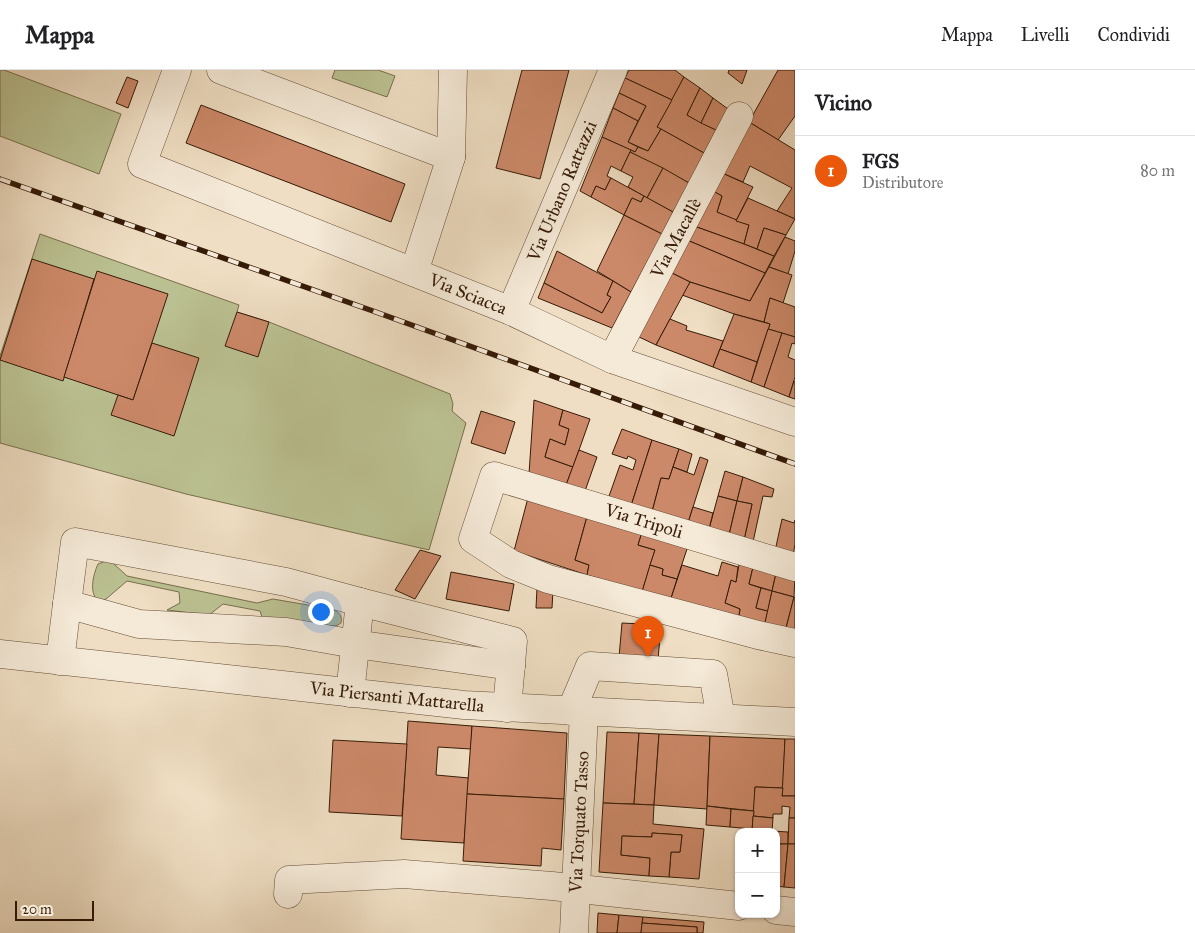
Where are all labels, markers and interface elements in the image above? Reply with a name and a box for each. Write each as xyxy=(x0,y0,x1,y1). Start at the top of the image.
text: Mappa xyxy=(25,20,94,50)
text: Mappa xyxy=(941,24,993,46)
text: Livelli xyxy=(1021,24,1069,46)
text: Condividi xyxy=(1097,24,1170,46)
text: Vicino xyxy=(815,90,872,116)
street label: Via Urbano Rattazzi xyxy=(522,117,602,266)
text: FGS xyxy=(862,150,899,173)
text: 1 xyxy=(828,161,834,180)
text: 80 m xyxy=(1140,161,1175,180)
text: Distributore xyxy=(862,173,943,192)
street label: Via Macallè xyxy=(645,194,706,283)
street label: Via Sciacca xyxy=(425,268,511,320)
street label: Via Tripoli xyxy=(601,498,686,543)
your location xyxy=(308,599,334,625)
pin: 1 xyxy=(632,616,664,657)
street label: Via Piersanti Mattarella xyxy=(308,677,486,717)
street label: Via Torquato Tasso xyxy=(564,750,595,895)
map controls xyxy=(735,828,780,918)
button: + xyxy=(735,828,780,873)
button: − xyxy=(735,873,780,918)
scale bar xyxy=(15,898,94,921)
text: 20 m xyxy=(22,901,52,918)

